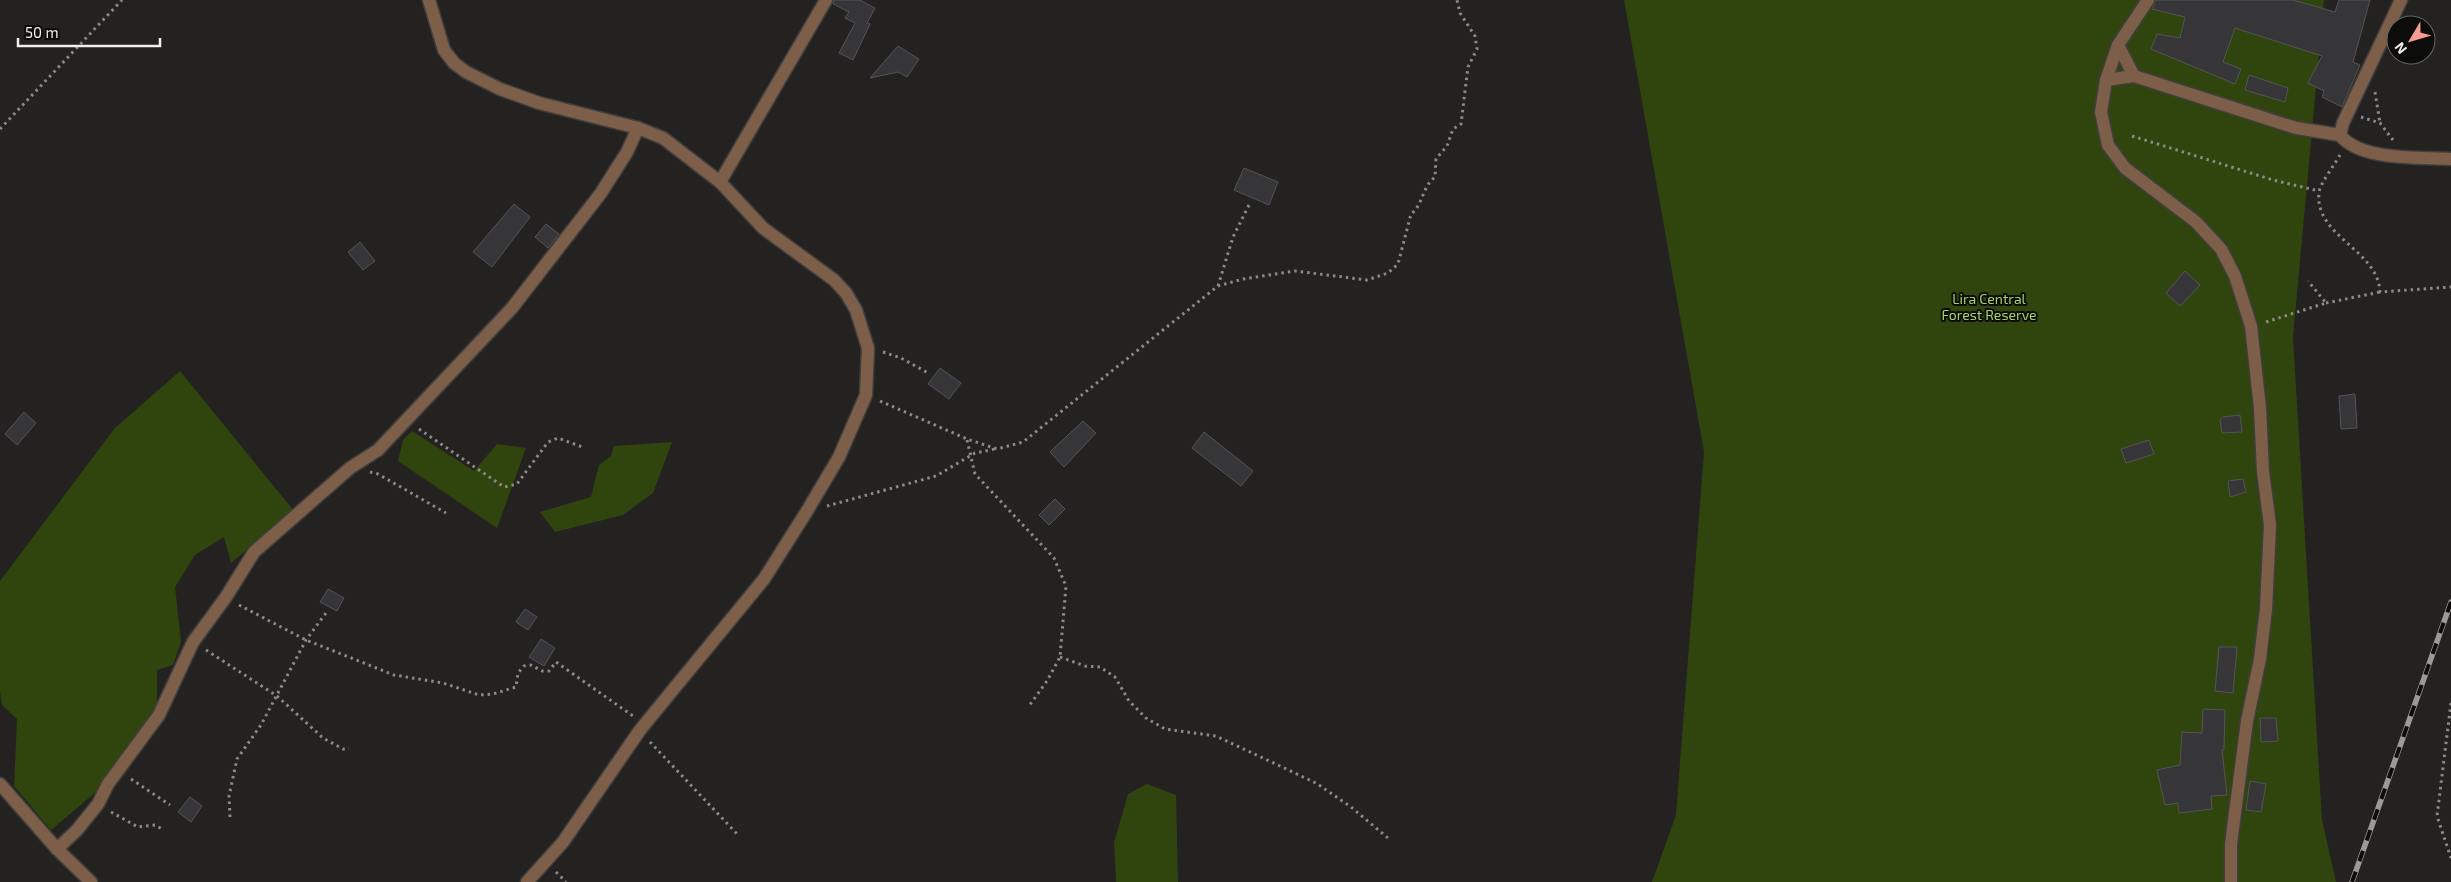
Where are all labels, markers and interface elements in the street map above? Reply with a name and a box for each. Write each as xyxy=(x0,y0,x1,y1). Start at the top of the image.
scale bar xyxy=(18,15,160,47)
north arrow xyxy=(2386,15,2436,65)
text: 50 m xyxy=(25,23,59,41)
text: N xyxy=(2391,39,2410,58)
park label: Lira Central Forest Reserve xyxy=(1942,290,2037,323)

